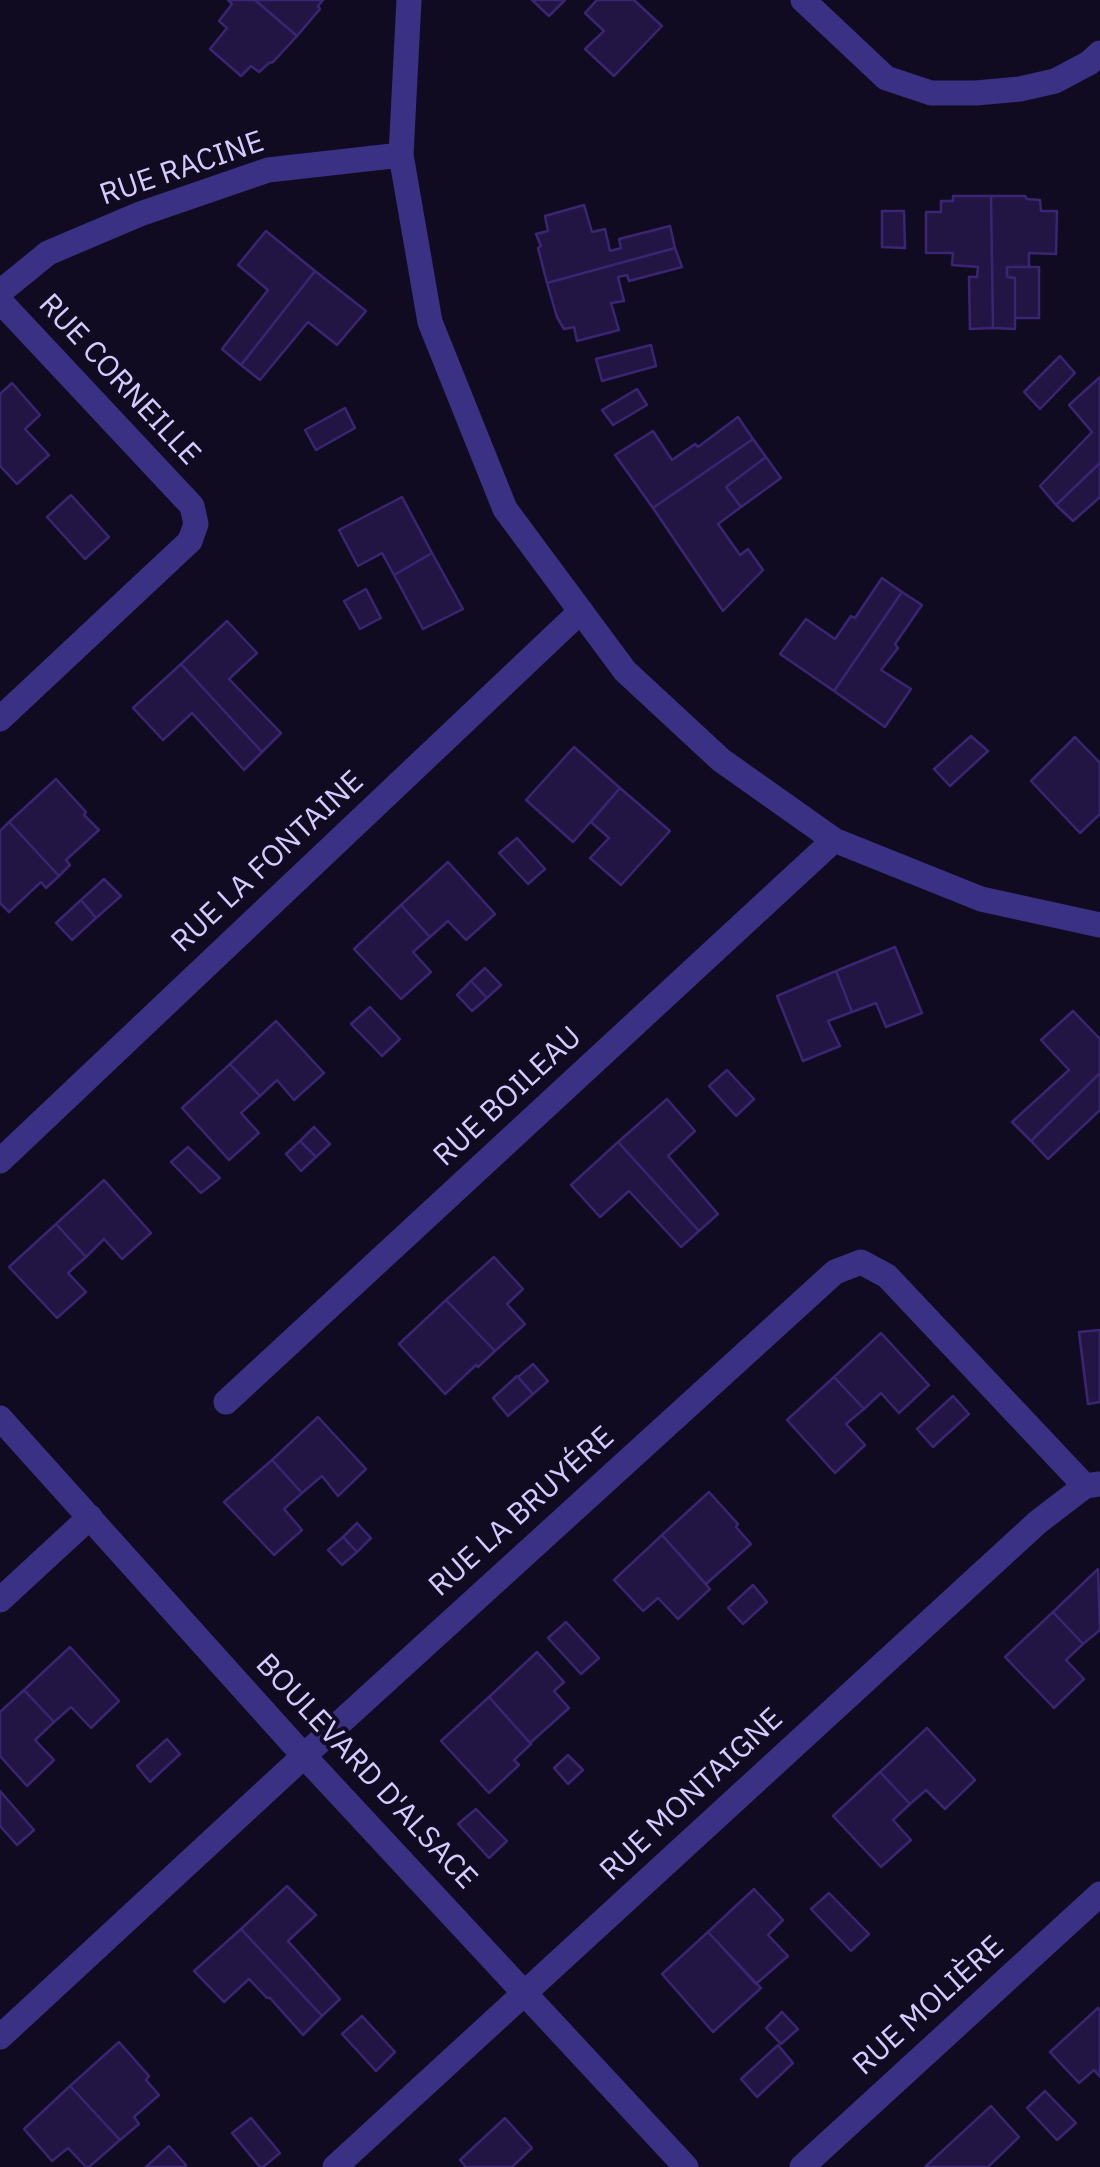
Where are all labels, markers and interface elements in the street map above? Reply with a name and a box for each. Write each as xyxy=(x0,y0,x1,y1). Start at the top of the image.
street label: RUE RACINE xyxy=(95,124,269,214)
street label: RUE CORNEILLE xyxy=(31,287,207,473)
street label: RUE LA FONTAINE xyxy=(164,764,372,960)
street label: RUE BOILEAU xyxy=(427,1020,589,1174)
street label: RUE LA BRUYÉRE xyxy=(422,1420,622,1604)
street label: BOULEVARD D'ALSACE xyxy=(248,1647,484,1897)
street label: RUE MONTAIGNE xyxy=(593,1701,791,1889)
street label: RUE MOLIÈRE xyxy=(846,1929,1012,2083)

